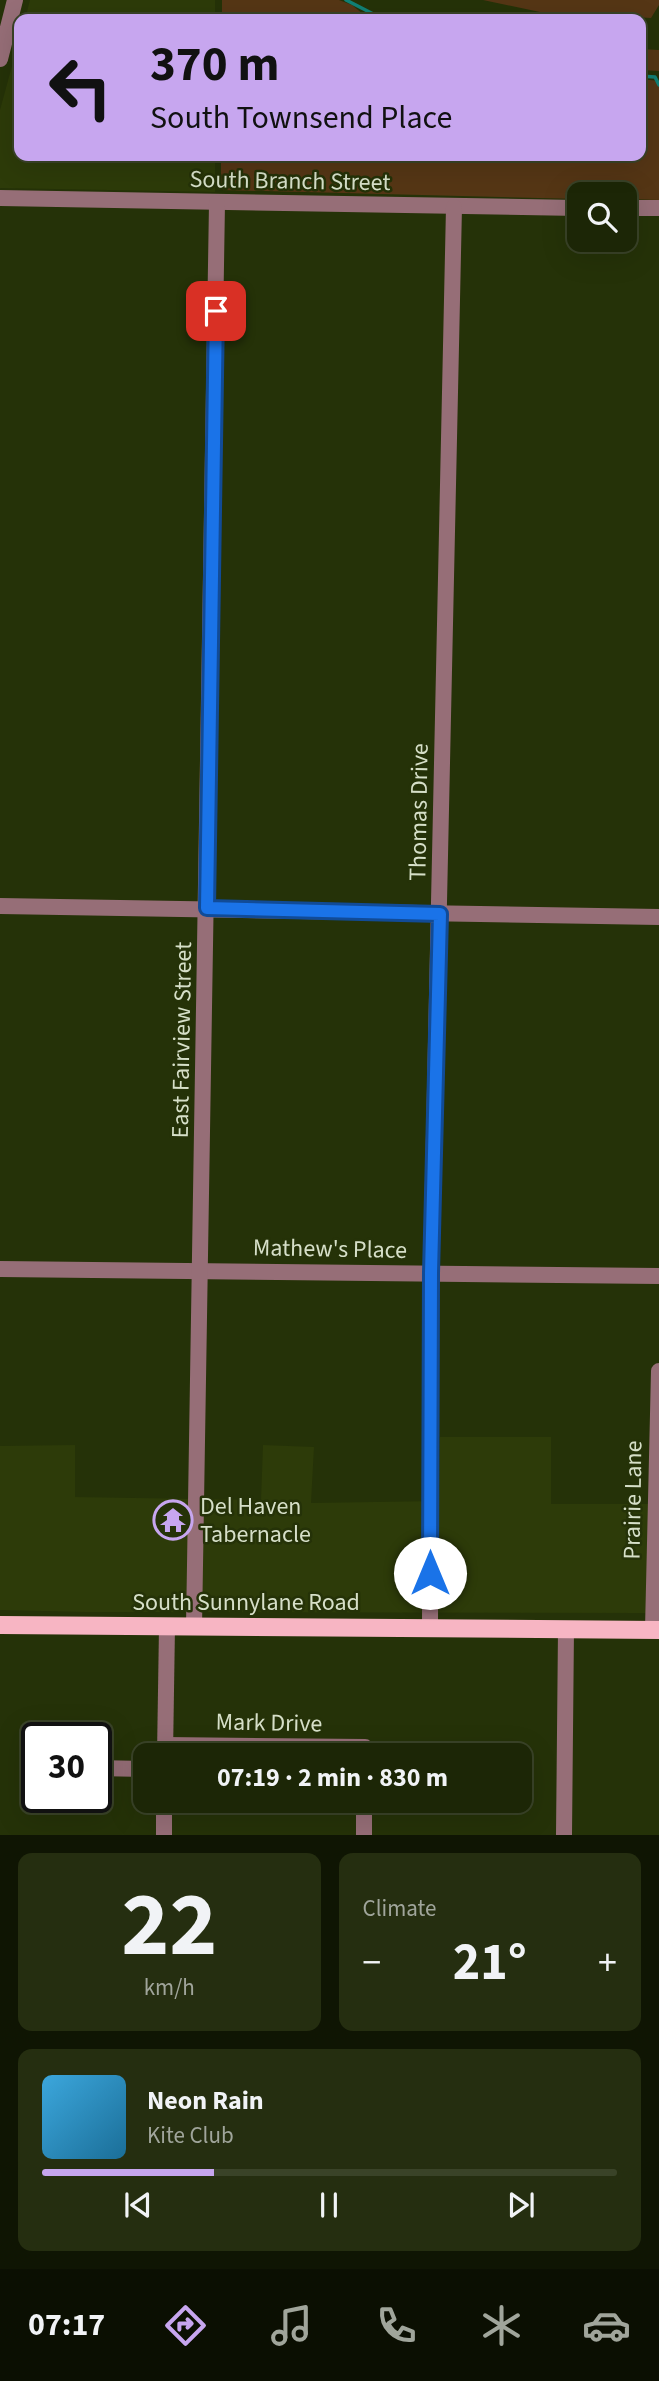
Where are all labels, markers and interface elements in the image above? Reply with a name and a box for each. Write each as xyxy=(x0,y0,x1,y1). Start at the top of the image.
text: 370 m xyxy=(150,30,279,100)
icon: left xyxy=(35,42,126,133)
text: South Townsend Place xyxy=(150,95,452,141)
street label: South Branch Street xyxy=(189,162,391,200)
map controls xyxy=(567,182,637,252)
button: search xyxy=(567,182,637,252)
pin xyxy=(186,281,246,341)
icon: arrive xyxy=(197,292,235,330)
street label: Thomas Drive xyxy=(400,743,438,881)
street label: East Fairview Street xyxy=(163,941,201,1139)
street label: Mathew's Place xyxy=(253,1230,407,1268)
street label: Prairie Lane xyxy=(614,1440,652,1560)
place label: Del Haven Tabernacle xyxy=(200,1489,311,1552)
temple icon: Del Haven Tabernacle xyxy=(152,1499,194,1541)
position arrow xyxy=(393,1536,467,1610)
street label: South Sunnylane Road xyxy=(132,1585,360,1620)
street label: Mark Drive xyxy=(215,1705,323,1741)
speed limit sign: 30 xyxy=(21,1722,112,1813)
text: 07:19 · 2 min · 830 m xyxy=(217,1759,448,1796)
text: 22 xyxy=(121,1861,217,1990)
text: Climate xyxy=(363,1892,436,1925)
text: 21° xyxy=(453,1926,527,2000)
text: − xyxy=(363,1936,381,1990)
text: + xyxy=(598,1936,617,1990)
text: km/h xyxy=(144,1971,195,2004)
text: Neon Rain xyxy=(147,2082,264,2119)
text: Kite Club xyxy=(147,2119,234,2152)
icon: previous xyxy=(119,2186,157,2224)
icon: pause xyxy=(310,2186,348,2224)
icon: next xyxy=(502,2186,540,2224)
icon: directions xyxy=(161,2301,210,2350)
icon: music xyxy=(267,2301,316,2350)
icon: phone xyxy=(372,2301,421,2350)
icon: climate xyxy=(477,2301,526,2350)
icon: car xyxy=(582,2301,631,2350)
text: 07:17 xyxy=(28,2302,105,2348)

